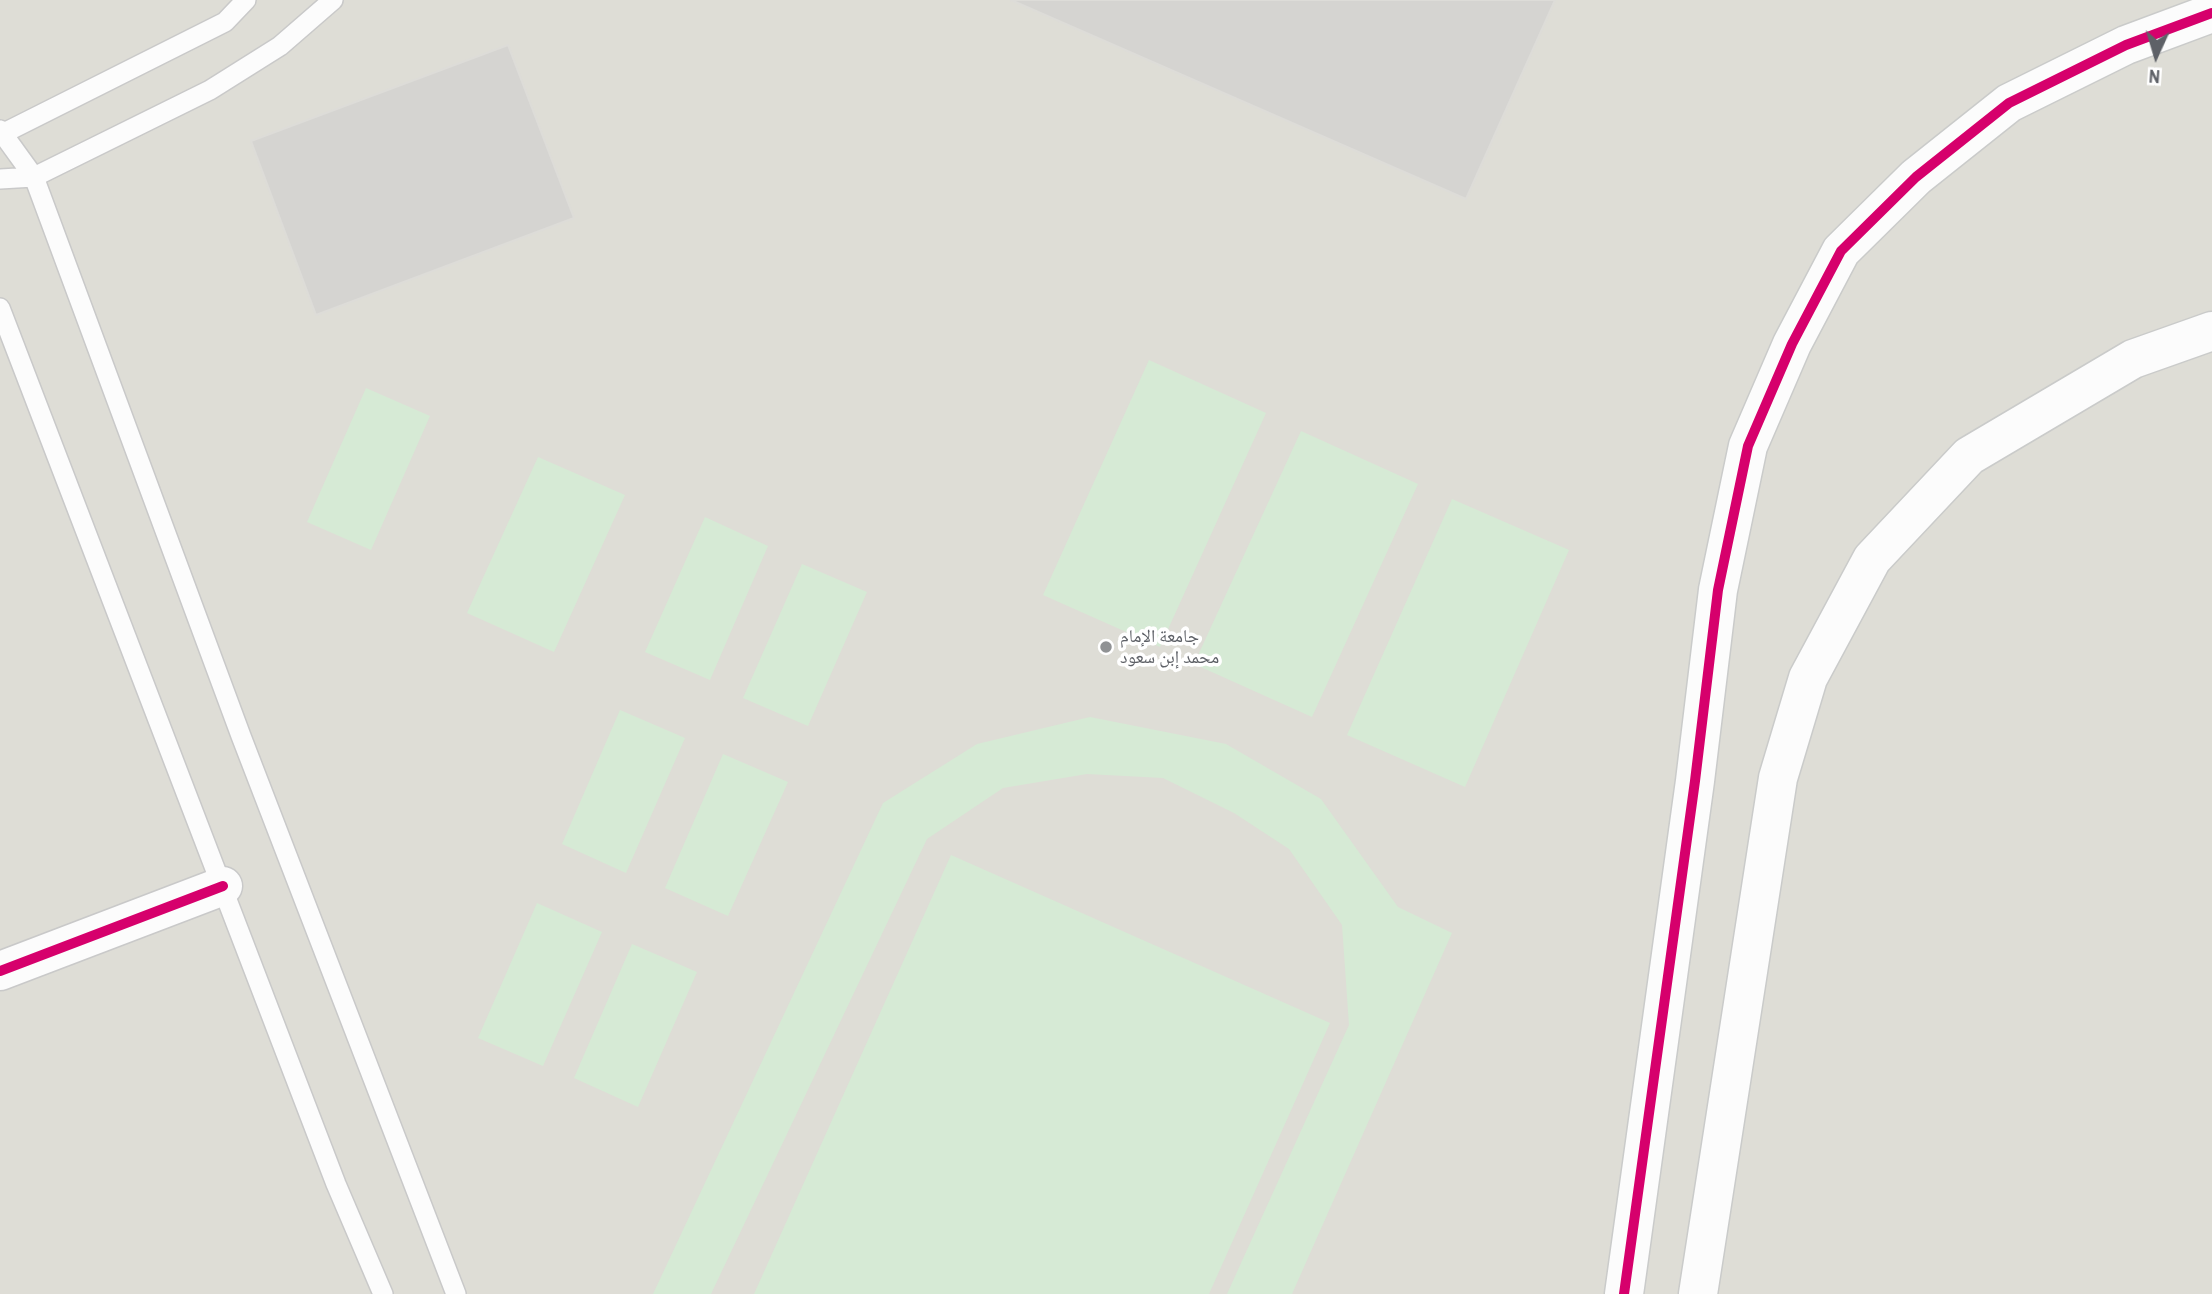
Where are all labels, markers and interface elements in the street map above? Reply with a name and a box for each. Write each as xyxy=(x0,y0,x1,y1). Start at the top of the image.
north arrow xyxy=(2121,21,2191,91)
text: N xyxy=(2148,64,2161,90)
place label: جامعة الإمام محمد إبن سعود xyxy=(1120,626,1219,668)
marker: جامعة الإمام محمد إبن سعود xyxy=(1098,639,1114,655)

